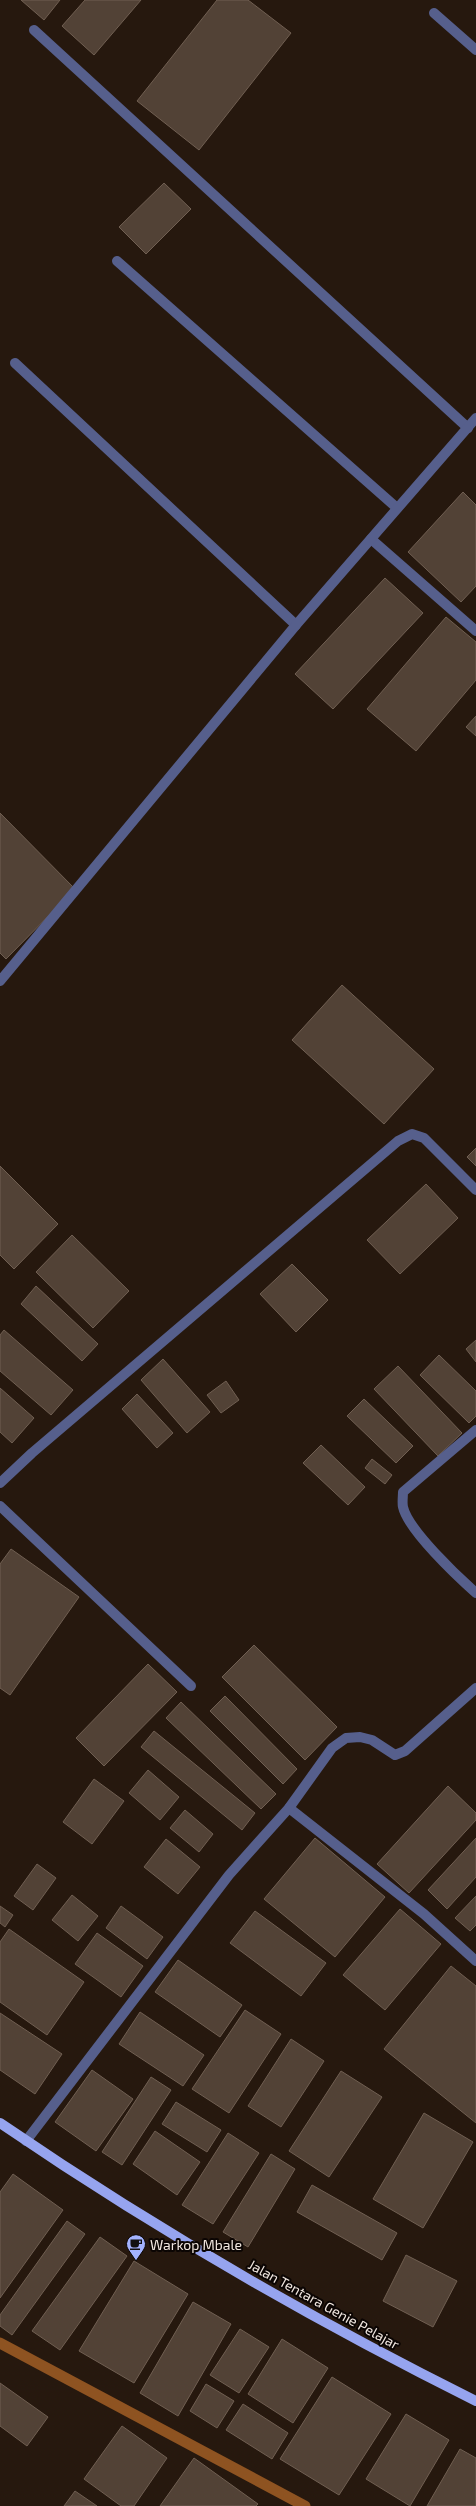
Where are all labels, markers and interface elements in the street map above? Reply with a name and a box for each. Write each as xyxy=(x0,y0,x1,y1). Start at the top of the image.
cafe icon: Warkop Mbale xyxy=(125,2233,147,2261)
place label: Warkop Mbale xyxy=(150,2236,242,2253)
street label: Jalan Tentara Genie Pelajar xyxy=(246,2255,403,2353)

